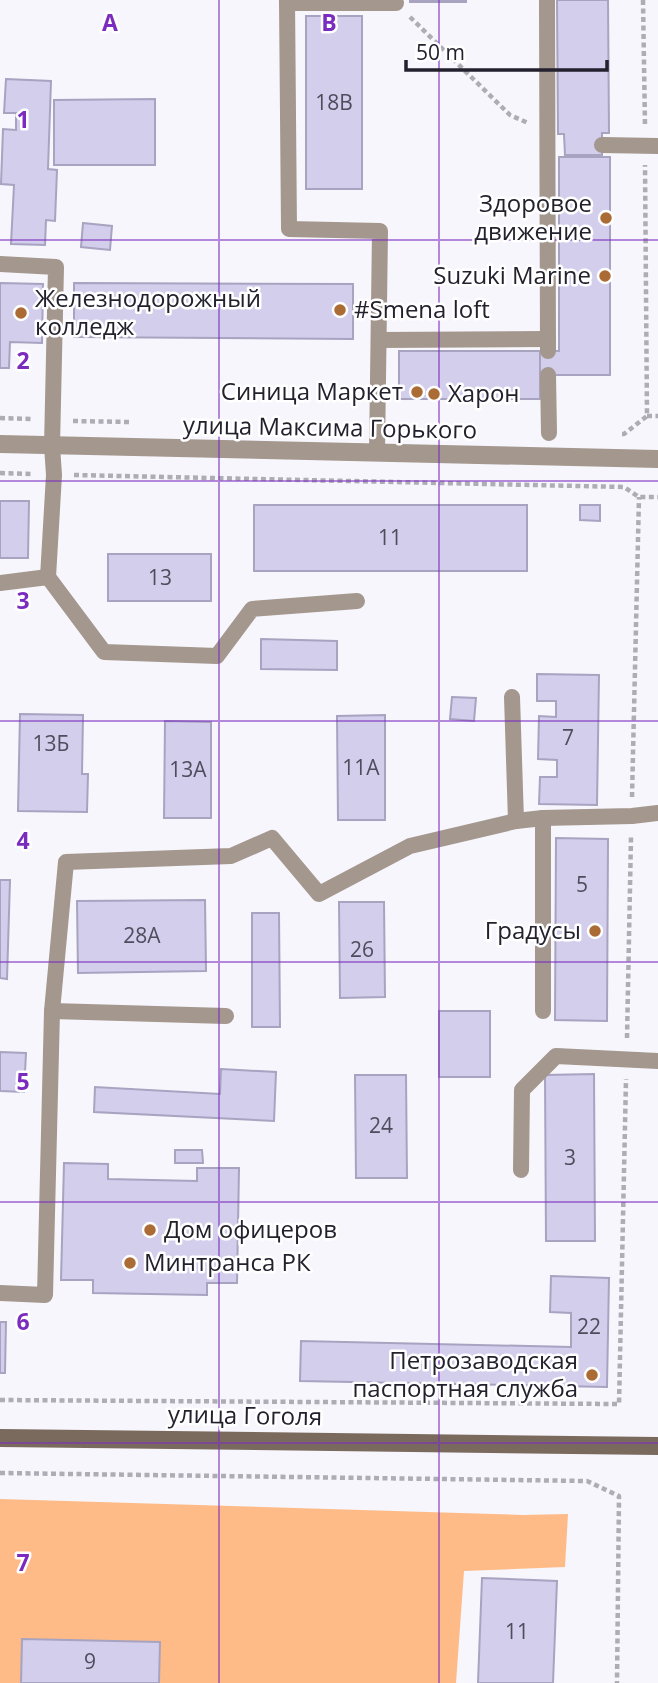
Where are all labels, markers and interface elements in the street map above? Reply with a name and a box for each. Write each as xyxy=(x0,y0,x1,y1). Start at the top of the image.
text: A xyxy=(102,6,118,38)
text: B xyxy=(321,6,337,38)
scale bar xyxy=(406,28,607,72)
text: 50 m xyxy=(416,38,465,66)
house number: 18В xyxy=(315,88,353,116)
text: 1 xyxy=(16,103,30,135)
place label: Здоровое движение xyxy=(474,186,592,247)
marker: Здоровое движение xyxy=(598,210,614,226)
place label: Suzuki Marine xyxy=(433,258,591,291)
marker: Suzuki Marine xyxy=(597,268,613,284)
place label: Железнодорожный колледж xyxy=(35,281,261,342)
place label: #Smena loft xyxy=(354,292,490,325)
marker: #Smena loft xyxy=(332,302,348,318)
marker: Железнодорожный колледж xyxy=(13,305,29,321)
text: 2 xyxy=(16,344,30,376)
place label: Синица Маркет xyxy=(221,374,403,407)
place label: Харон xyxy=(448,376,520,409)
marker: Синица Маркет xyxy=(409,384,425,400)
marker: Харон xyxy=(426,386,442,402)
street label: улица Максима Горького xyxy=(183,407,477,446)
house number: 11 xyxy=(378,523,402,551)
house number: 13 xyxy=(148,563,172,591)
text: 3 xyxy=(16,584,30,616)
house number: 7 xyxy=(562,723,574,751)
house number: 13Б xyxy=(33,729,69,757)
house number: 11А xyxy=(342,753,380,781)
house number: 13А xyxy=(169,755,207,783)
text: 4 xyxy=(16,824,30,856)
house number: 5 xyxy=(576,870,588,898)
place label: Градусы xyxy=(485,913,581,946)
house number: 28А xyxy=(123,921,161,949)
marker: Градусы xyxy=(587,923,603,939)
house number: 26 xyxy=(350,935,374,963)
text: 5 xyxy=(16,1065,30,1097)
house number: 24 xyxy=(369,1111,393,1139)
house number: 3 xyxy=(564,1143,576,1171)
place label: Дом офицеров xyxy=(164,1212,337,1245)
marker: Дом офицеров xyxy=(142,1222,158,1238)
place label: Минтранса РК xyxy=(144,1245,311,1278)
marker: Минтранса РК xyxy=(122,1255,138,1271)
text: 6 xyxy=(16,1305,30,1337)
house number: 22 xyxy=(577,1312,601,1340)
place label: Петрозаводская паспортная служба xyxy=(352,1343,578,1404)
marker: Петрозаводская паспортная служба xyxy=(584,1367,600,1383)
street label: улица Гоголя xyxy=(168,1397,322,1432)
text: 7 xyxy=(16,1546,30,1578)
house number: 11 xyxy=(505,1617,529,1645)
house number: 9 xyxy=(84,1647,96,1675)

